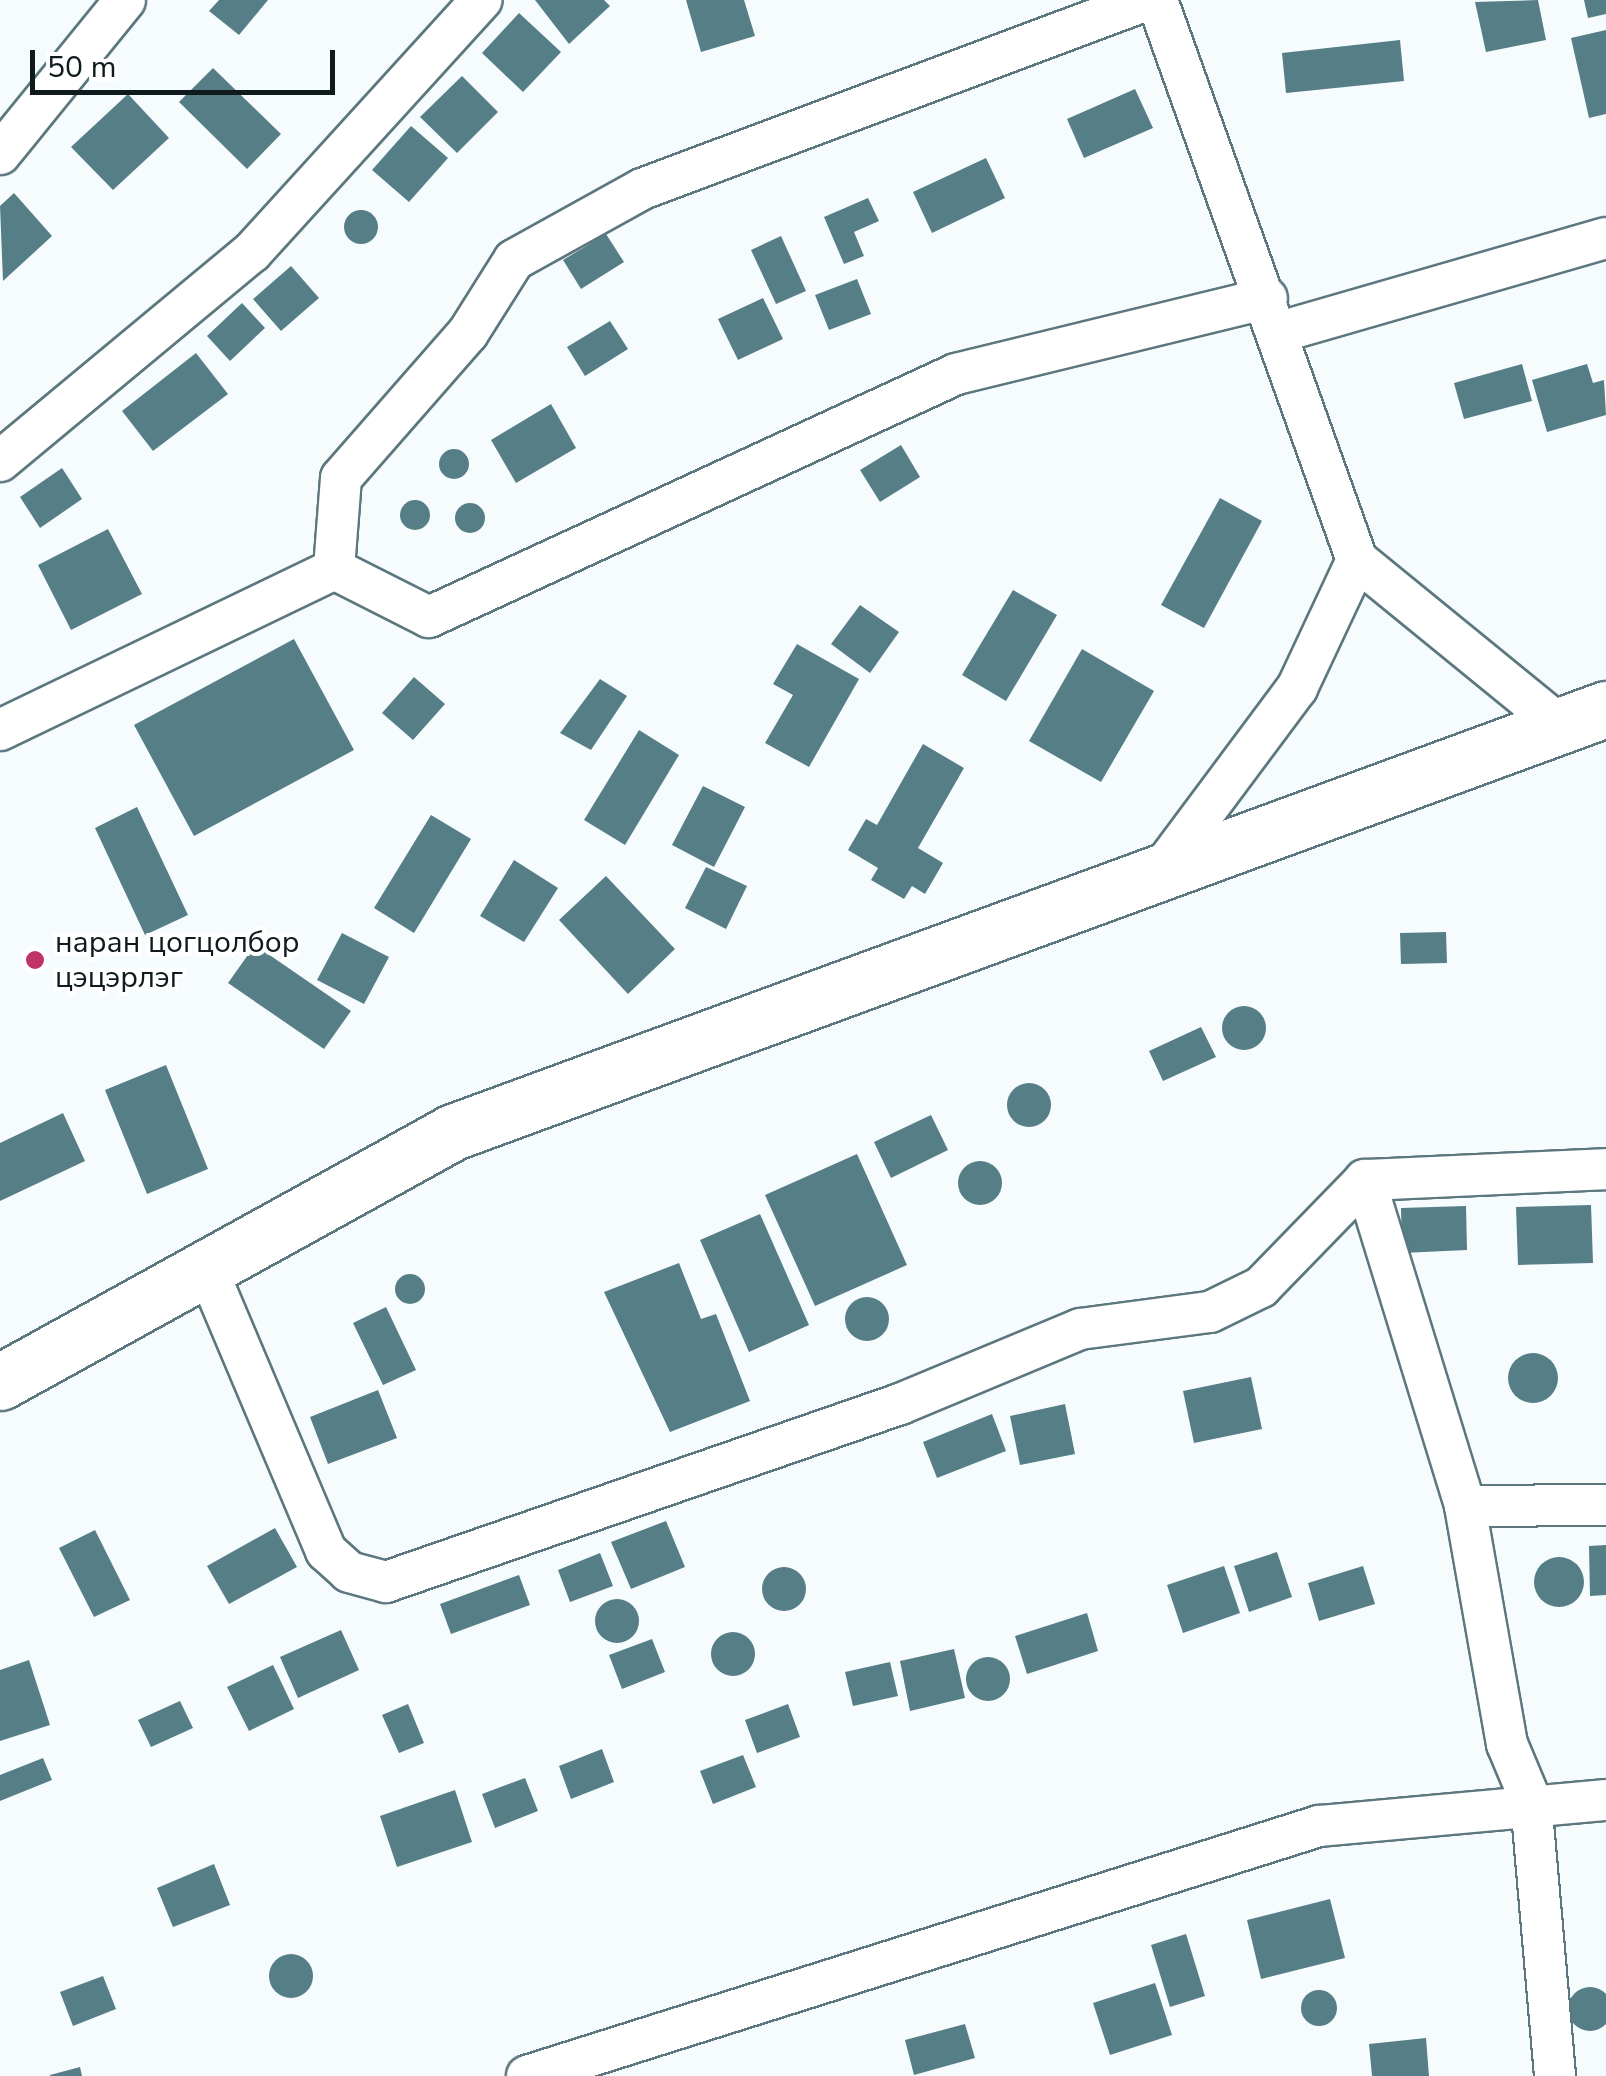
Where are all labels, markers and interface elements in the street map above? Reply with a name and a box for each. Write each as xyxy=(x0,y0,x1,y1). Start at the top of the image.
scale bar xyxy=(35,30,340,92)
text: 50 m xyxy=(47,47,116,88)
place label: наран цогцолбор цэцэрлэг xyxy=(55,925,300,996)
marker: наран цогцолбор цэцэрлэг xyxy=(24,949,46,971)

